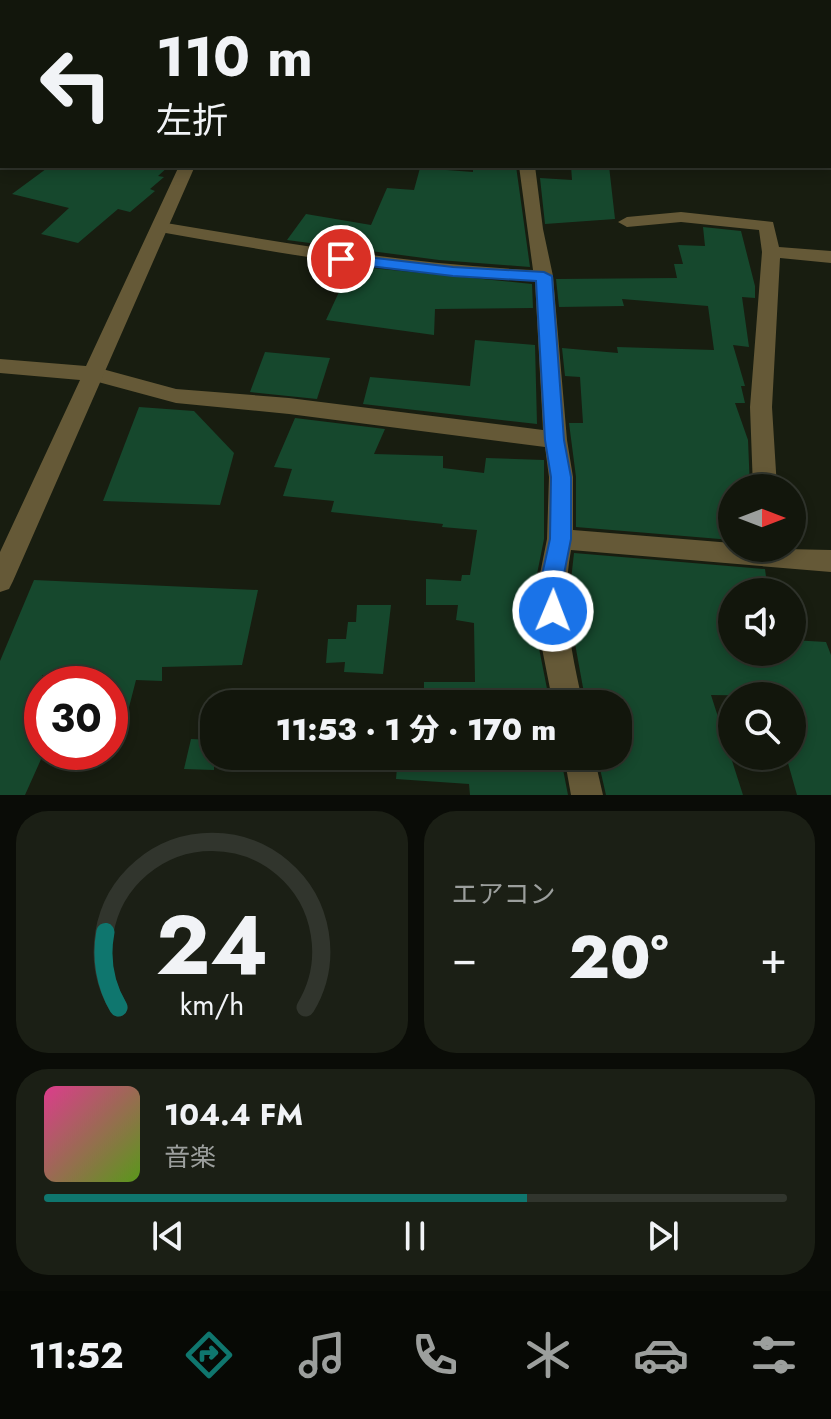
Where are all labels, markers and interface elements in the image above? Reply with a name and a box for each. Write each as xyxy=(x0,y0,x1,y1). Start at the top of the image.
text: 110 m xyxy=(156,16,313,97)
icon: left xyxy=(24,32,128,136)
text: 左折 xyxy=(156,94,228,146)
pin xyxy=(307,225,375,293)
icon: arrive xyxy=(319,237,363,281)
north arrow xyxy=(718,474,806,562)
map controls xyxy=(718,474,806,770)
position arrow xyxy=(511,569,595,653)
button: sound xyxy=(718,578,806,666)
speed limit sign: 30 xyxy=(24,666,128,770)
button: search xyxy=(718,682,806,770)
text: 11:53 · 1 分 · 170 m xyxy=(276,708,556,751)
text: エアコン xyxy=(452,875,556,913)
text: 24 xyxy=(155,885,268,1005)
text: 20° xyxy=(569,914,669,1001)
text: − xyxy=(452,926,477,990)
text: + xyxy=(760,926,787,990)
text: km/h xyxy=(179,984,244,1026)
text: 104.4 FM xyxy=(164,1093,303,1136)
text: 音楽 xyxy=(164,1138,216,1176)
icon: previous xyxy=(146,1214,190,1258)
icon: pause xyxy=(393,1214,437,1258)
icon: next xyxy=(641,1214,685,1258)
icon: directions xyxy=(181,1327,237,1383)
icon: music xyxy=(294,1327,350,1383)
icon: phone xyxy=(407,1327,463,1383)
icon: climate xyxy=(520,1327,576,1383)
icon: car xyxy=(633,1327,689,1383)
icon: filters xyxy=(746,1327,802,1383)
text: 11:52 xyxy=(29,1329,124,1381)

